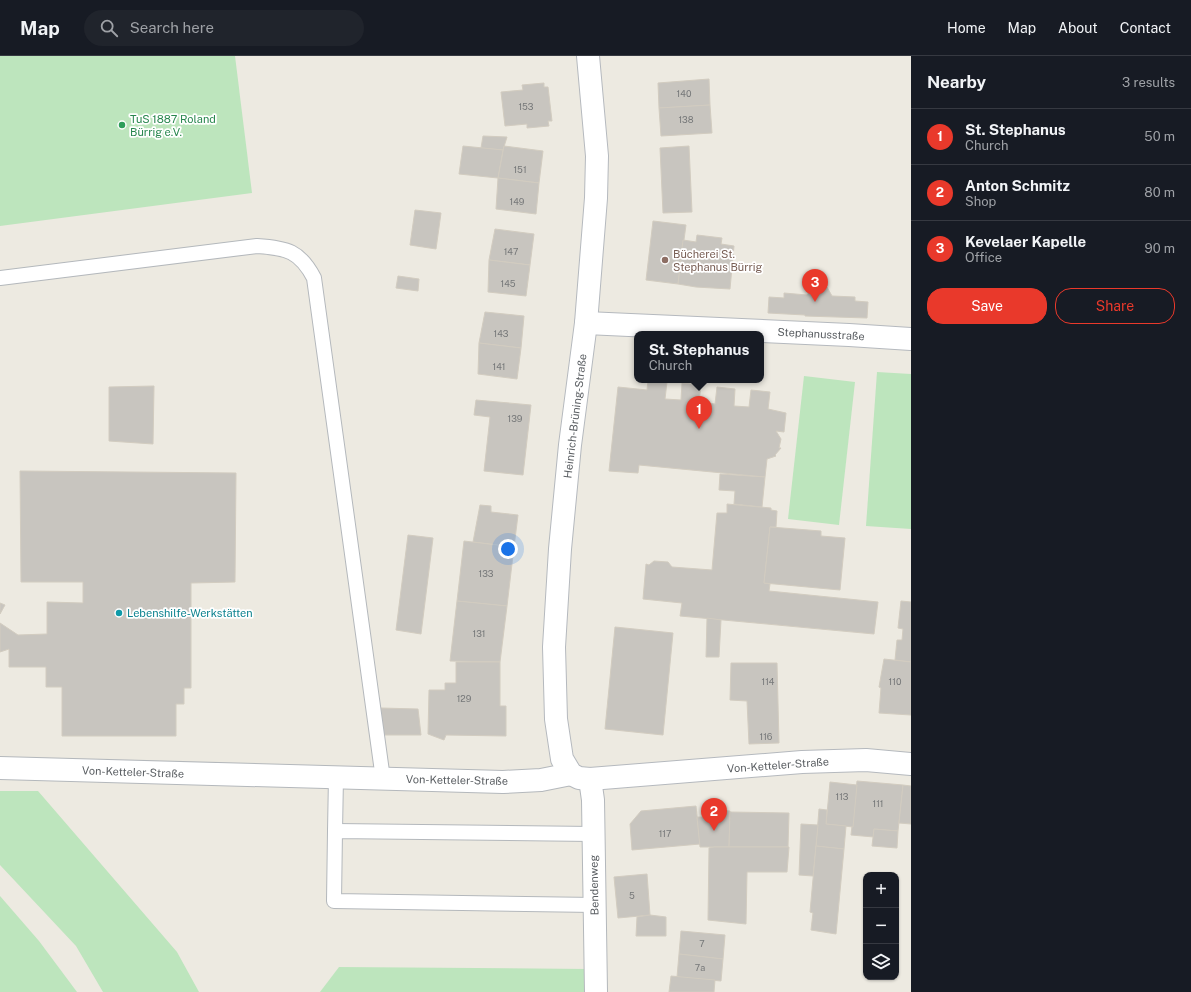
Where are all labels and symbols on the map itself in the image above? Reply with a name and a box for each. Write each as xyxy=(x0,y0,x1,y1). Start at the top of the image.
house number: 140 xyxy=(677,88,692,99)
house number: 153 xyxy=(518,101,534,112)
place label: TuS 1887 Roland Bürrig e.V. xyxy=(130,113,216,138)
house number: 138 xyxy=(678,114,694,125)
marker: TuS 1887 Roland Bürrig e.V. xyxy=(117,120,127,130)
house number: 151 xyxy=(513,164,527,175)
house number: 149 xyxy=(510,196,525,207)
house number: 147 xyxy=(504,246,518,257)
place label: Bücherei St. Stephanus Bürrig xyxy=(673,248,763,273)
marker: Bücherei St. Stephanus Bürrig xyxy=(660,255,670,265)
pin: 3 xyxy=(802,269,828,302)
house number: 145 xyxy=(500,278,516,289)
street label: Stephanusstraße xyxy=(777,326,865,342)
house number: 143 xyxy=(494,328,509,339)
street label: Heinrich-Brüning-Straße xyxy=(561,353,589,479)
house number: 141 xyxy=(493,361,505,372)
pin: 1 xyxy=(686,396,712,429)
house number: 139 xyxy=(508,413,523,424)
your location xyxy=(498,539,518,559)
house number: 133 xyxy=(479,568,494,579)
place label: Lebenshilfe-Werkstätten xyxy=(127,607,253,619)
marker: Lebenshilfe-Werkstätten xyxy=(114,608,124,618)
house number: 131 xyxy=(473,628,486,639)
house number: 114 xyxy=(762,676,775,687)
house number: 110 xyxy=(889,676,902,687)
house number: 129 xyxy=(457,693,472,704)
house number: 116 xyxy=(760,731,773,742)
street label: Von-Ketteler-Straße xyxy=(727,755,829,775)
street label: Von-Ketteler-Straße xyxy=(82,764,184,780)
street label: Von-Ketteler-Straße xyxy=(406,773,508,787)
house number: 113 xyxy=(836,791,849,802)
pin: 2 xyxy=(701,798,727,831)
house number: 111 xyxy=(873,798,884,809)
house number: 117 xyxy=(659,828,671,839)
street label: Bendenweg xyxy=(587,855,601,915)
house number: 5 xyxy=(629,890,635,901)
house number: 7 xyxy=(699,938,705,949)
house number: 7a xyxy=(695,962,705,973)

